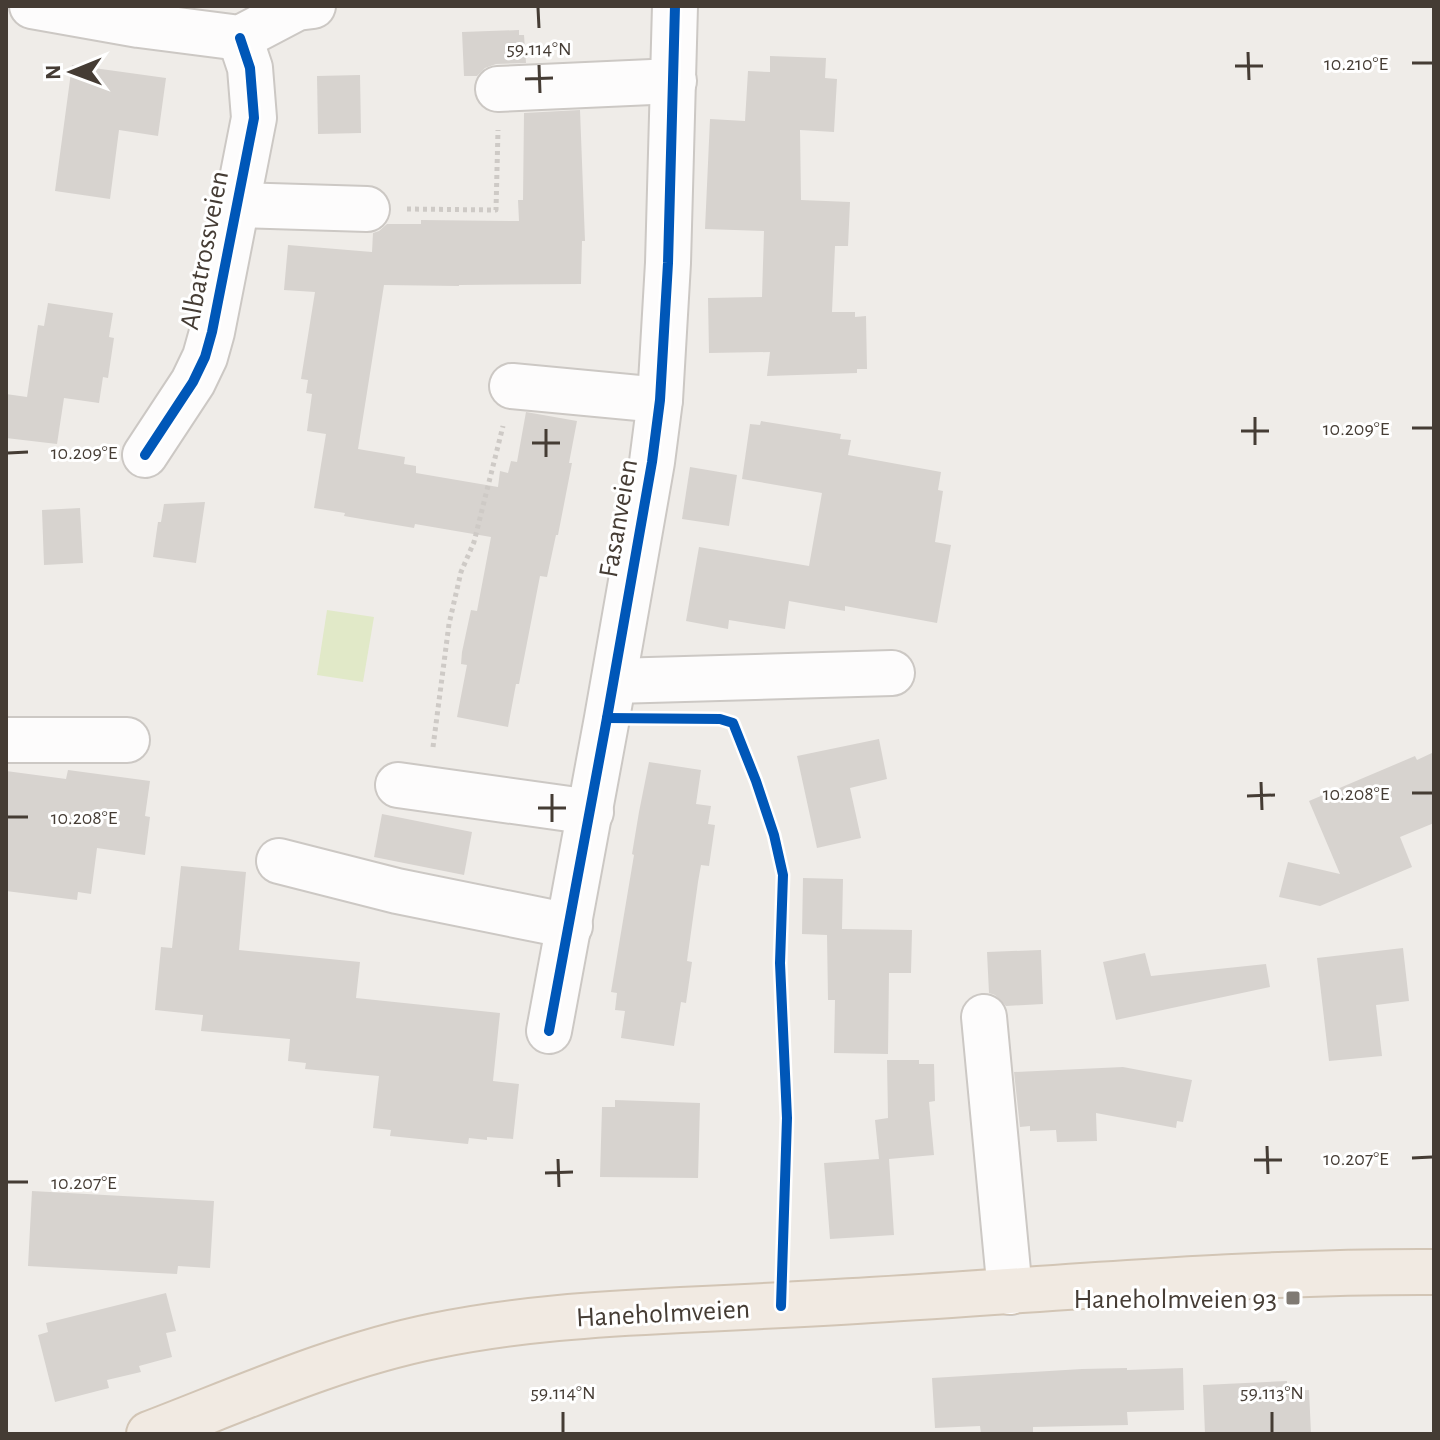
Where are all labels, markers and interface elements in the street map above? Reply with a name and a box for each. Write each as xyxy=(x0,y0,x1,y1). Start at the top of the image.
north arrow xyxy=(32,32,112,112)
text: 59.114°N xyxy=(506,39,572,59)
text: 10.210°E xyxy=(1324,54,1388,74)
text: N xyxy=(42,64,64,80)
street label: Albatrossveien xyxy=(176,169,234,332)
text: 10.209°E xyxy=(1323,419,1390,439)
text: 10.209°E xyxy=(51,443,118,463)
street label: Fasanveien xyxy=(595,457,643,580)
text: 10.208°E xyxy=(1323,784,1390,804)
text: 10.208°E xyxy=(51,808,118,828)
text: 10.207°E xyxy=(1323,1149,1389,1169)
text: 10.207°E xyxy=(51,1173,117,1193)
place label: Haneholmveien 93 xyxy=(1073,1286,1277,1314)
marker: Haneholmveien 93 xyxy=(1284,1289,1302,1307)
street label: Haneholmveien xyxy=(575,1295,751,1333)
text: 59.114°N xyxy=(530,1383,596,1403)
text: 59.113°N xyxy=(1240,1383,1304,1403)

